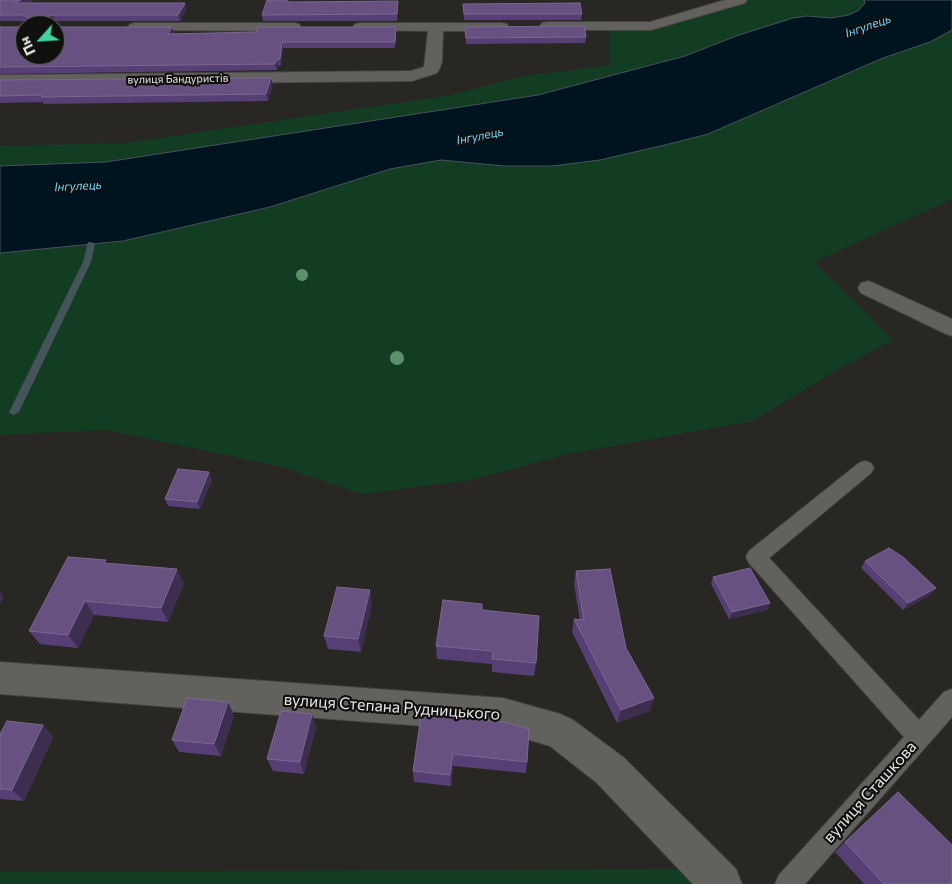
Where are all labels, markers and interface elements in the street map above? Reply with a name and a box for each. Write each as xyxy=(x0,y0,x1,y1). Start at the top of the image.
water label: Інгулець xyxy=(843,11,893,41)
north arrow xyxy=(15,15,65,65)
text: Пн xyxy=(15,34,39,58)
street label: вулиця Бандуристів xyxy=(127,72,229,86)
water label: Інгулець xyxy=(455,124,505,148)
water label: Інгулець xyxy=(54,178,102,194)
street label: вулиця Степана Рудницького xyxy=(283,690,501,724)
street label: вулиця Сташкова xyxy=(819,737,921,847)

